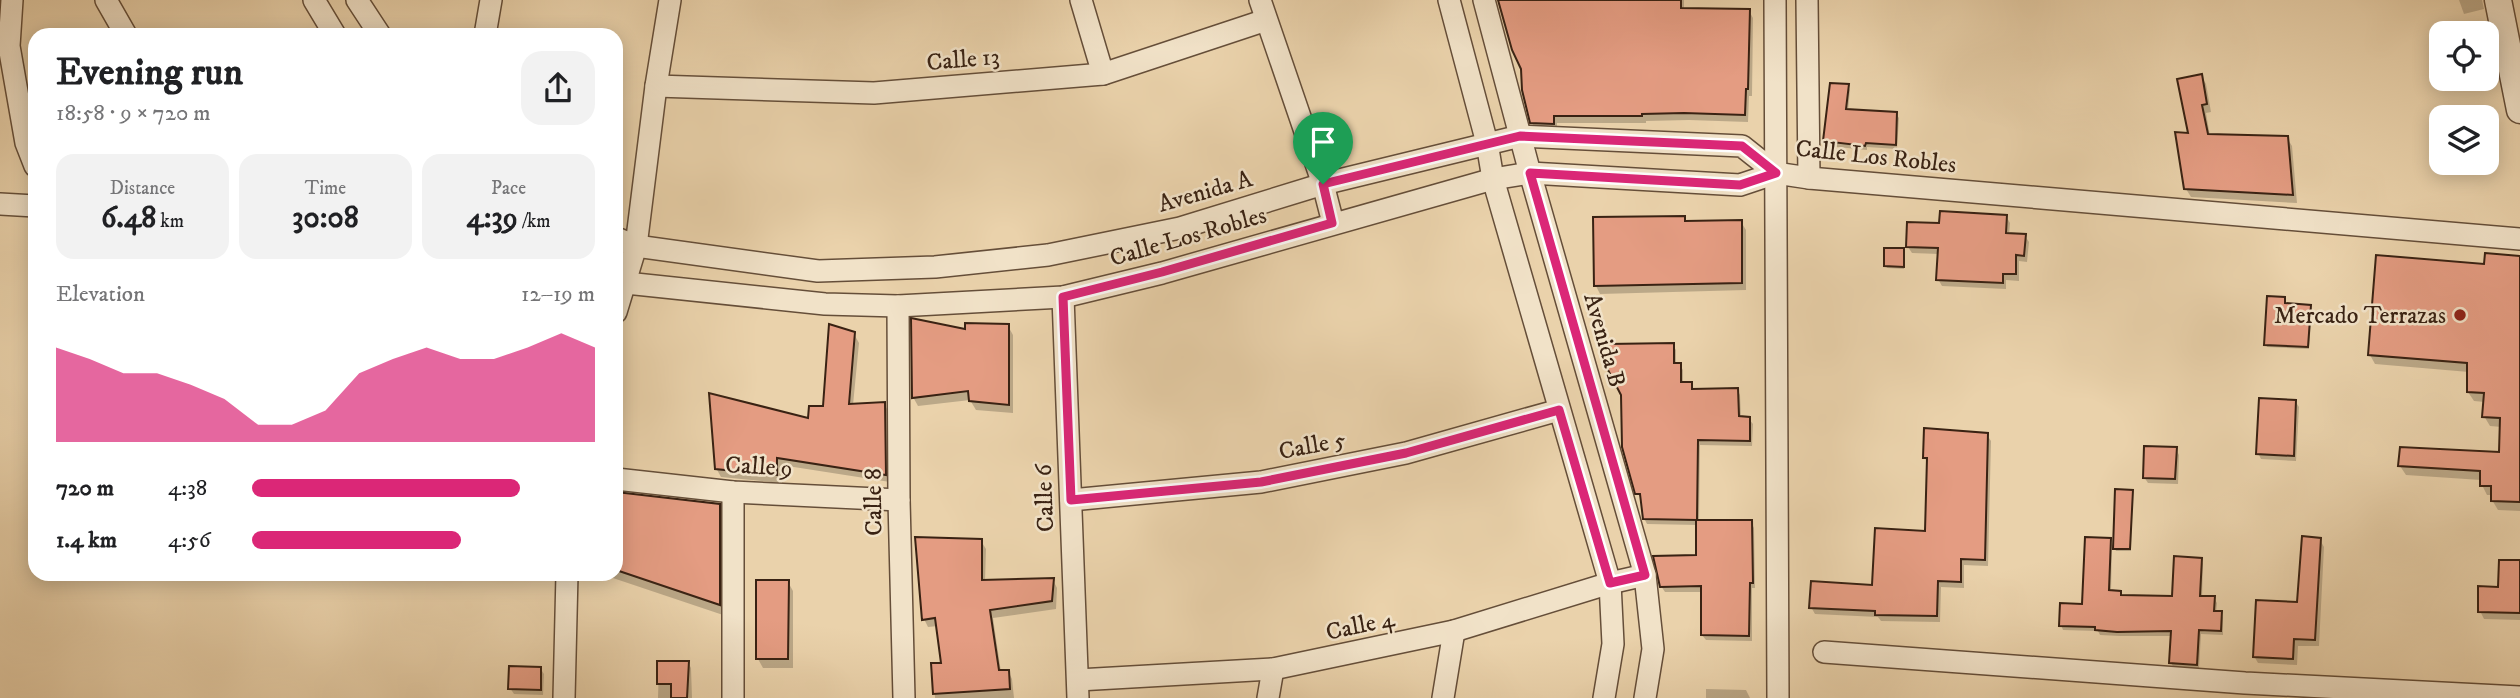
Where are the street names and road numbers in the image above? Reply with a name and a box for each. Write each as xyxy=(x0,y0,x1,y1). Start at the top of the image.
street label: Calle 13 xyxy=(925,42,1001,78)
street label: Calle Los Robles xyxy=(1794,134,1958,180)
street label: Avenida A xyxy=(1155,164,1257,220)
street label: Calle Los Robles xyxy=(1107,200,1270,274)
street label: Avenida B xyxy=(1576,290,1632,391)
street label: Calle 5 xyxy=(1276,425,1348,467)
street label: Calle 9 xyxy=(724,450,793,484)
street label: Calle 6 xyxy=(1029,462,1061,532)
street label: Calle 8 xyxy=(858,468,890,536)
street label: Calle 4 xyxy=(1323,604,1398,648)

